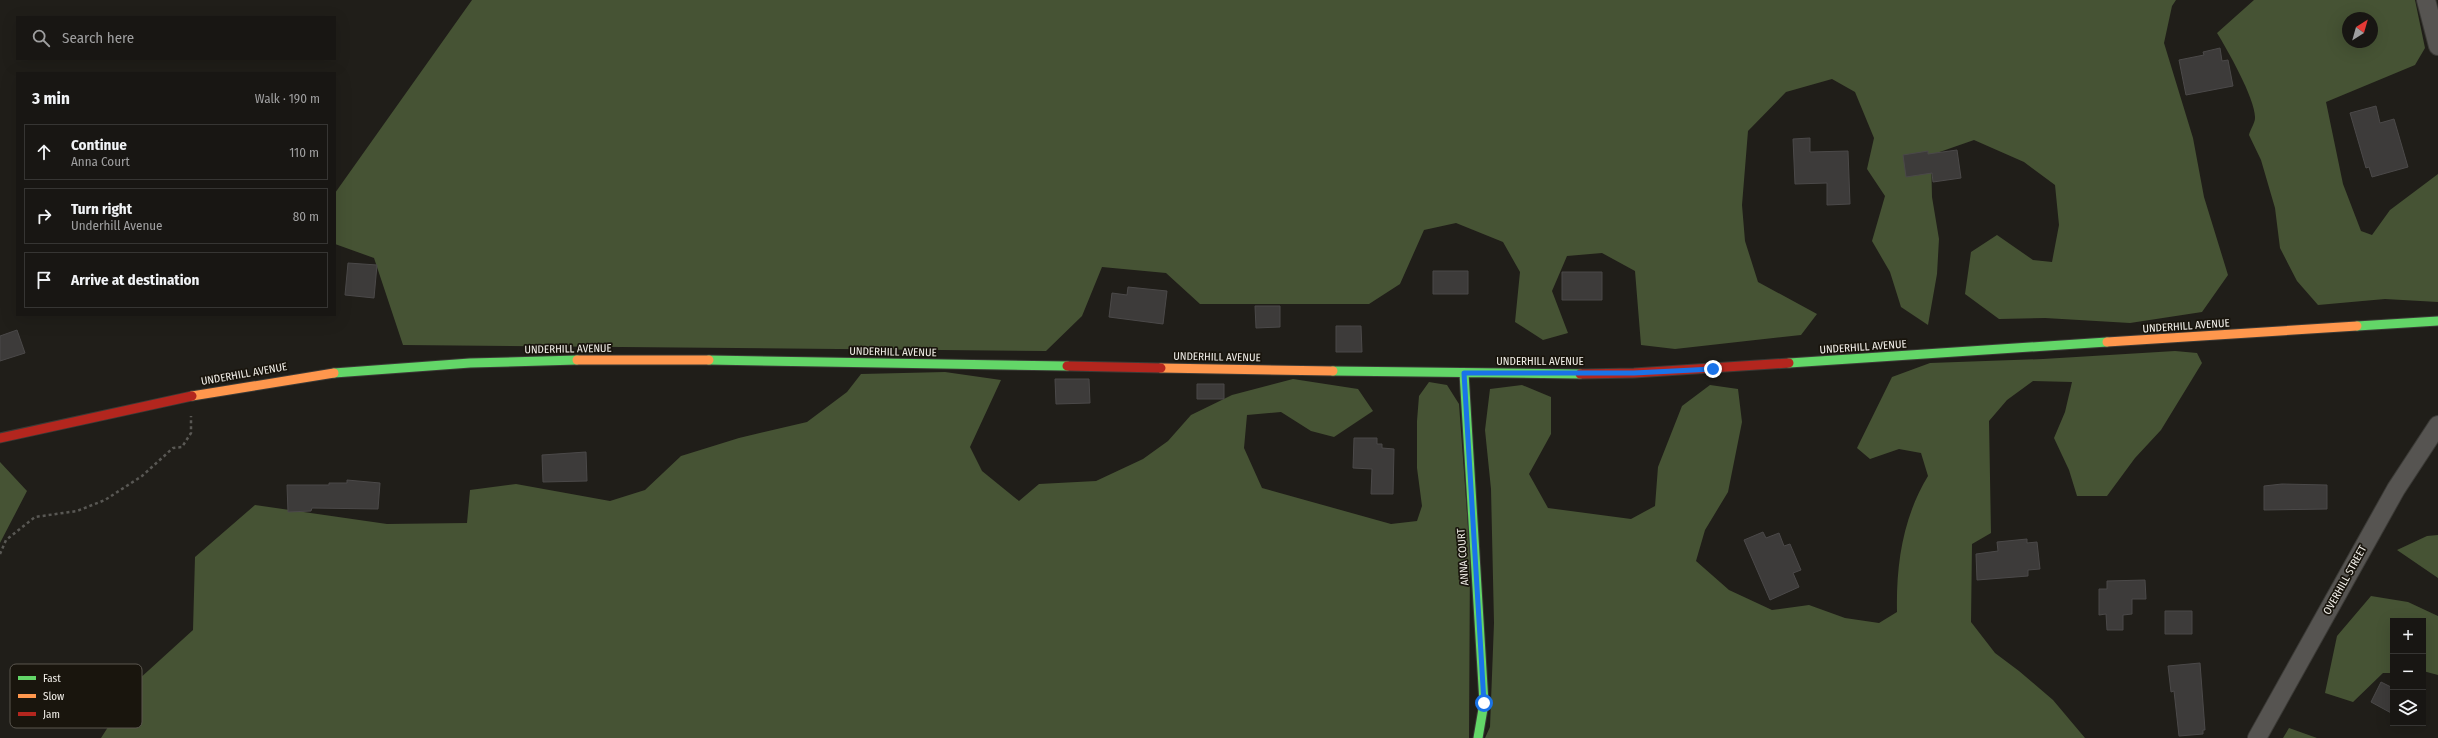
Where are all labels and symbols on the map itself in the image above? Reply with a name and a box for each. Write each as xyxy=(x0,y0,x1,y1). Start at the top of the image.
north arrow xyxy=(2342,12,2378,48)
street label: UNDERHILL AVENUE xyxy=(2142,316,2230,336)
street label: UNDERHILL AVENUE xyxy=(1819,337,1907,357)
street label: UNDERHILL AVENUE xyxy=(524,342,612,356)
street label: UNDERHILL AVENUE xyxy=(849,345,937,359)
street label: UNDERHILL AVENUE xyxy=(1173,350,1261,364)
street label: UNDERHILL AVENUE xyxy=(1496,355,1584,368)
street label: UNDERHILL AVENUE xyxy=(200,360,288,388)
route end xyxy=(1704,360,1722,378)
street label: ANNA COURT xyxy=(1454,527,1471,586)
street label: OVERHILL STREET xyxy=(2321,542,2370,617)
legend xyxy=(10,664,142,728)
text: Fast xyxy=(43,672,61,685)
text: Slow xyxy=(43,690,64,703)
route start xyxy=(1475,694,1493,712)
text: Jam xyxy=(43,708,60,721)

